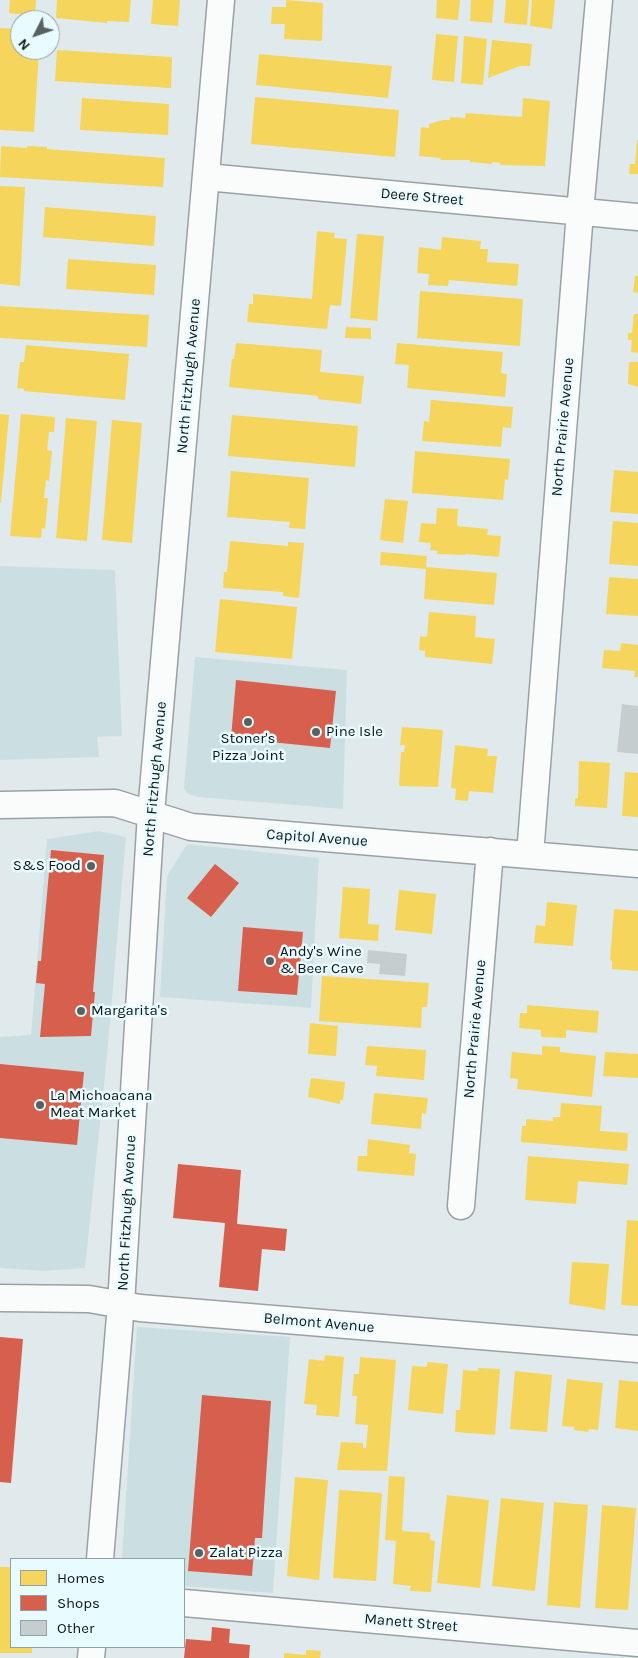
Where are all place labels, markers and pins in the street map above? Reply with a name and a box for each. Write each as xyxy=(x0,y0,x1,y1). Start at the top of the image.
marker: Stoner's Pizza Joint xyxy=(242,716,254,728)
place label: Pine Isle xyxy=(326,723,383,741)
marker: Pine Isle xyxy=(310,726,322,738)
place label: Stoner's Pizza Joint xyxy=(212,730,284,765)
place label: S&S Food xyxy=(13,857,81,875)
marker: S&S Food xyxy=(85,860,97,872)
place label: Andy's Wine & Beer Cave xyxy=(280,943,364,978)
marker: Andy's Wine & Beer Cave xyxy=(264,955,276,967)
place label: Margarita's xyxy=(91,1002,168,1020)
marker: Margarita's xyxy=(75,1005,87,1017)
place label: La Michoacana Meat Market xyxy=(50,1087,153,1122)
marker: La Michoacana Meat Market xyxy=(34,1099,46,1111)
place label: Zalat Pizza xyxy=(209,1544,283,1562)
marker: Zalat Pizza xyxy=(193,1547,205,1559)

